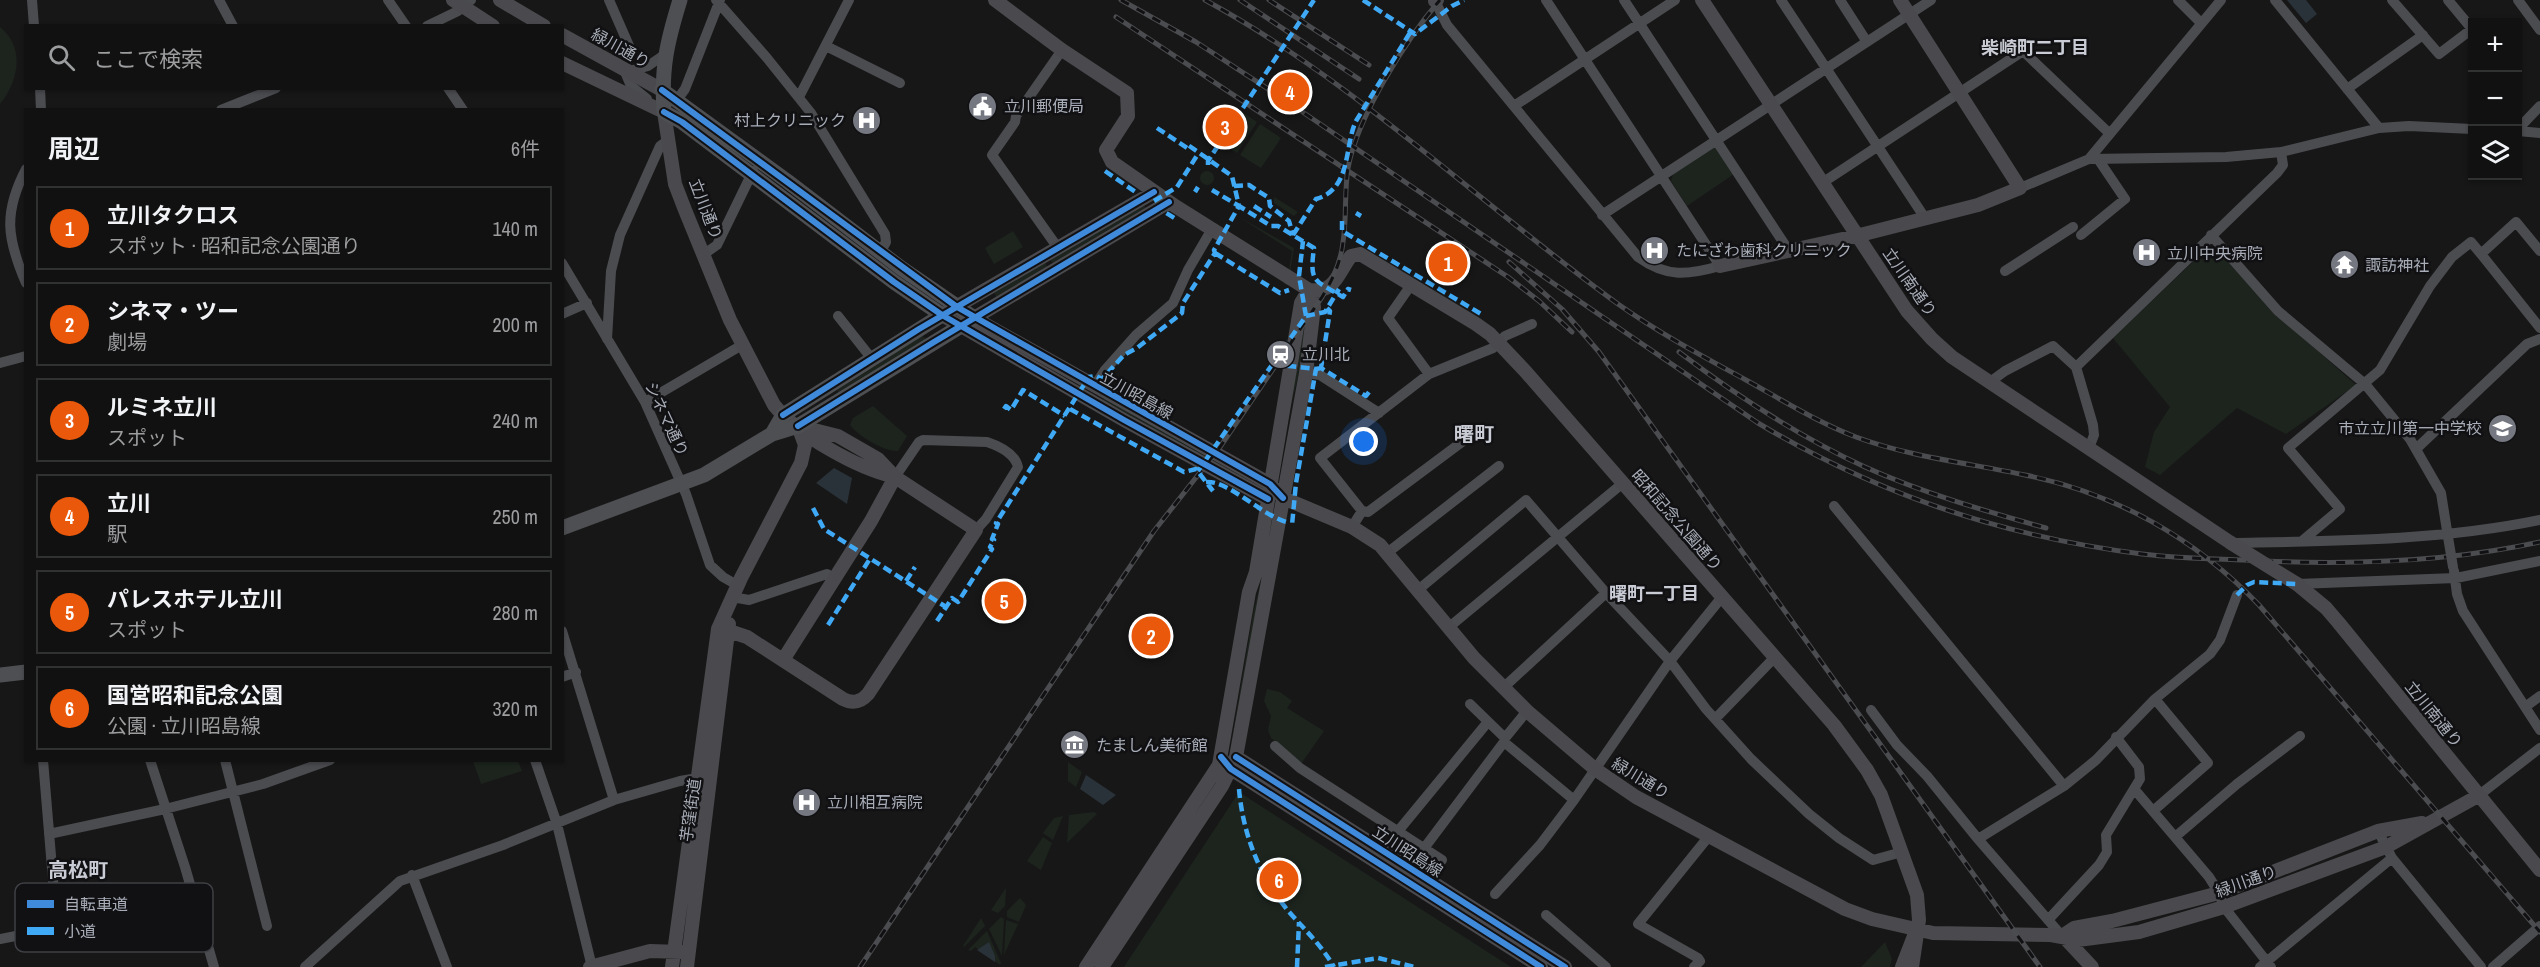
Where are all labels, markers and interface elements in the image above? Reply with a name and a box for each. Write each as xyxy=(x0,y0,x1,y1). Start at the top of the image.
map controls xyxy=(2468,18,2522,180)
button: + xyxy=(2468,18,2522,72)
street label: 緑川通り xyxy=(588,23,654,73)
search box xyxy=(24,24,564,90)
district label: 柴崎町二丁目 xyxy=(1981,35,2089,60)
icon: search xyxy=(45,41,78,74)
text: ここで検索 xyxy=(93,44,203,74)
pin: 4 xyxy=(1270,70,1310,115)
button: − xyxy=(2468,72,2522,126)
public building icon: 立川郵便局 xyxy=(967,90,999,122)
place label: 立川郵便局 xyxy=(1004,95,1084,117)
hospital icon: 村上クリニック xyxy=(851,104,883,136)
pin: 3 xyxy=(1206,104,1244,150)
place label: 村上クリニック xyxy=(734,109,846,131)
button: layers xyxy=(2468,126,2522,180)
text: 周辺 xyxy=(48,131,100,166)
text: 6件 xyxy=(511,135,540,162)
street label: 立川通り xyxy=(684,175,728,243)
text: 立川タクロス xyxy=(107,200,239,230)
text: 1 xyxy=(65,215,74,242)
text: 140 m xyxy=(492,215,538,242)
text: スポット · 昭和記念公園通り xyxy=(107,232,361,259)
hospital icon: たにざわ歯科クリニック xyxy=(1639,234,1671,266)
hospital icon: 立川中央病院 xyxy=(2130,237,2162,269)
place label: たにざわ歯科クリニック xyxy=(1676,239,1852,261)
pin: 1 xyxy=(1428,240,1468,286)
place label: 立川中央病院 xyxy=(2167,242,2263,264)
street label: 立川南通り xyxy=(1878,243,1942,321)
temple icon: 諏訪神社 xyxy=(2328,249,2360,281)
place label: 諏訪神社 xyxy=(2365,254,2429,276)
text: シネマ・ツー xyxy=(107,296,239,326)
text: 2 xyxy=(65,311,74,338)
text: 200 m xyxy=(492,311,538,338)
text: 劇場 xyxy=(107,328,147,355)
station icon: 立川北 xyxy=(1265,338,1297,370)
place label: 立川北 xyxy=(1302,343,1350,365)
street label: 立川昭島線 xyxy=(1097,366,1177,424)
street label: シネマ通り xyxy=(640,378,694,460)
text: ルミネ立川 xyxy=(107,392,217,422)
text: 3 xyxy=(65,407,74,434)
text: 240 m xyxy=(492,407,538,434)
school or university icon: 市立立川第一中学校 xyxy=(2487,412,2519,444)
place label: 市立立川第一中学校 xyxy=(2338,417,2482,439)
district label: 曙町 xyxy=(1454,420,1494,447)
text: スポット xyxy=(107,424,187,451)
your location xyxy=(1349,427,1378,456)
street label: 昭和記念公園通り xyxy=(1627,464,1727,576)
text: 立川 xyxy=(107,488,151,518)
text: 4 xyxy=(65,503,74,530)
text: 250 m xyxy=(492,503,538,530)
text: 駅 xyxy=(107,520,127,547)
pin: 5 xyxy=(984,578,1024,624)
district label: 曙町一丁目 xyxy=(1609,581,1699,606)
text: パレスホテル立川 xyxy=(107,584,283,614)
text: 5 xyxy=(65,599,74,626)
text: 280 m xyxy=(492,599,538,626)
pin: 2 xyxy=(1132,614,1170,658)
text: スポット xyxy=(107,616,187,643)
street label: 立川南通り xyxy=(2400,676,2468,752)
text: 国営昭和記念公園 xyxy=(107,680,283,710)
text: 6 xyxy=(65,695,74,722)
text: 320 m xyxy=(492,695,538,722)
text: 公園 · 立川昭島線 xyxy=(107,712,261,739)
museum icon: たましん美術館 xyxy=(1059,729,1091,761)
place label: たましん美術館 xyxy=(1096,734,1208,756)
street label: 緑川通り xyxy=(1608,752,1674,804)
street label: 芋窪街道 xyxy=(675,777,705,843)
hospital icon: 立川相互病院 xyxy=(790,786,822,818)
place label: 立川相互病院 xyxy=(827,791,923,813)
street label: 立川昭島線 xyxy=(1368,820,1448,882)
district label: 高松町 xyxy=(48,856,108,883)
pin: 6 xyxy=(1260,858,1298,902)
street label: 緑川通り xyxy=(2212,860,2280,902)
legend xyxy=(15,883,213,952)
text: 自転車道 xyxy=(64,893,128,915)
text: 小道 xyxy=(64,920,96,942)

